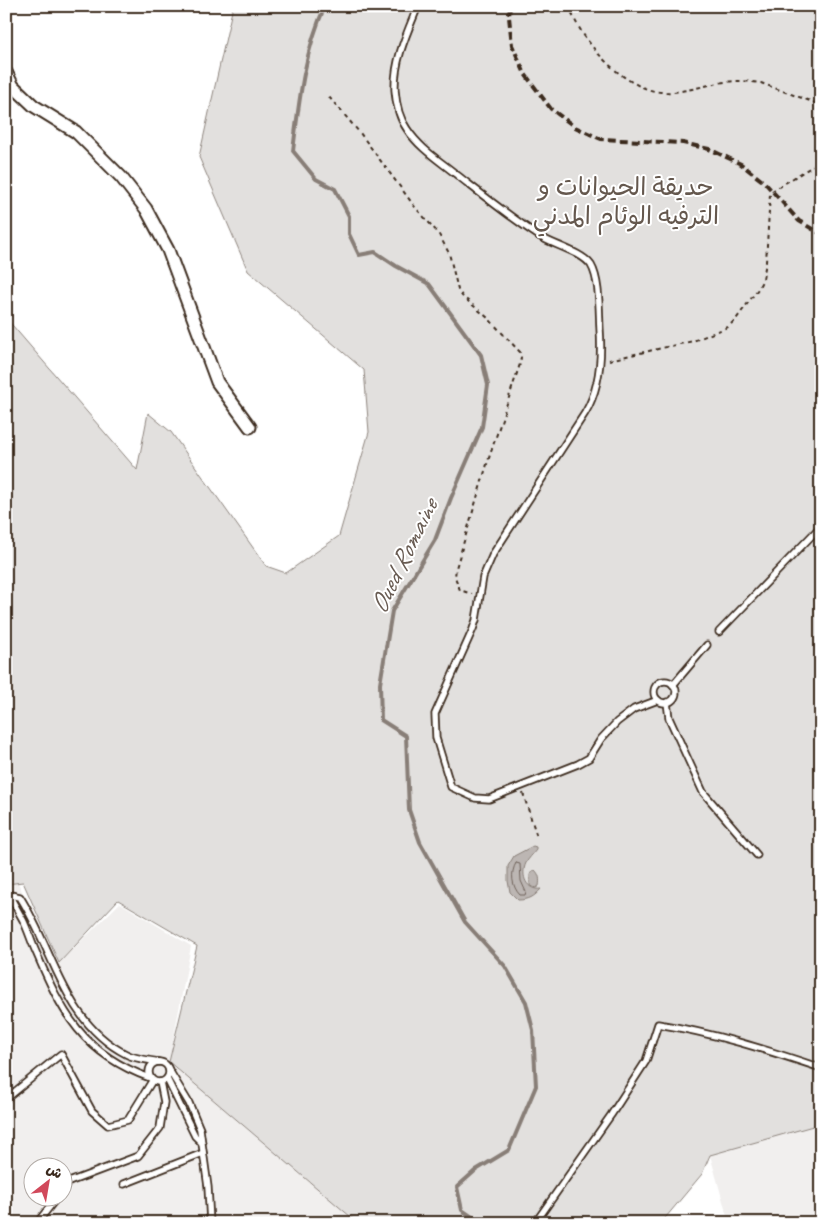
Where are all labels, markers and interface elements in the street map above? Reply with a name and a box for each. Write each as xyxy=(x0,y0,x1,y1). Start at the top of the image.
park label: حديقة الحيوانات و الترفيه الوئام المدني xyxy=(533,171,719,237)
water label: Oued Romaine xyxy=(362,491,447,619)
north arrow xyxy=(22,1156,72,1206)
text: ش xyxy=(43,1160,65,1183)

